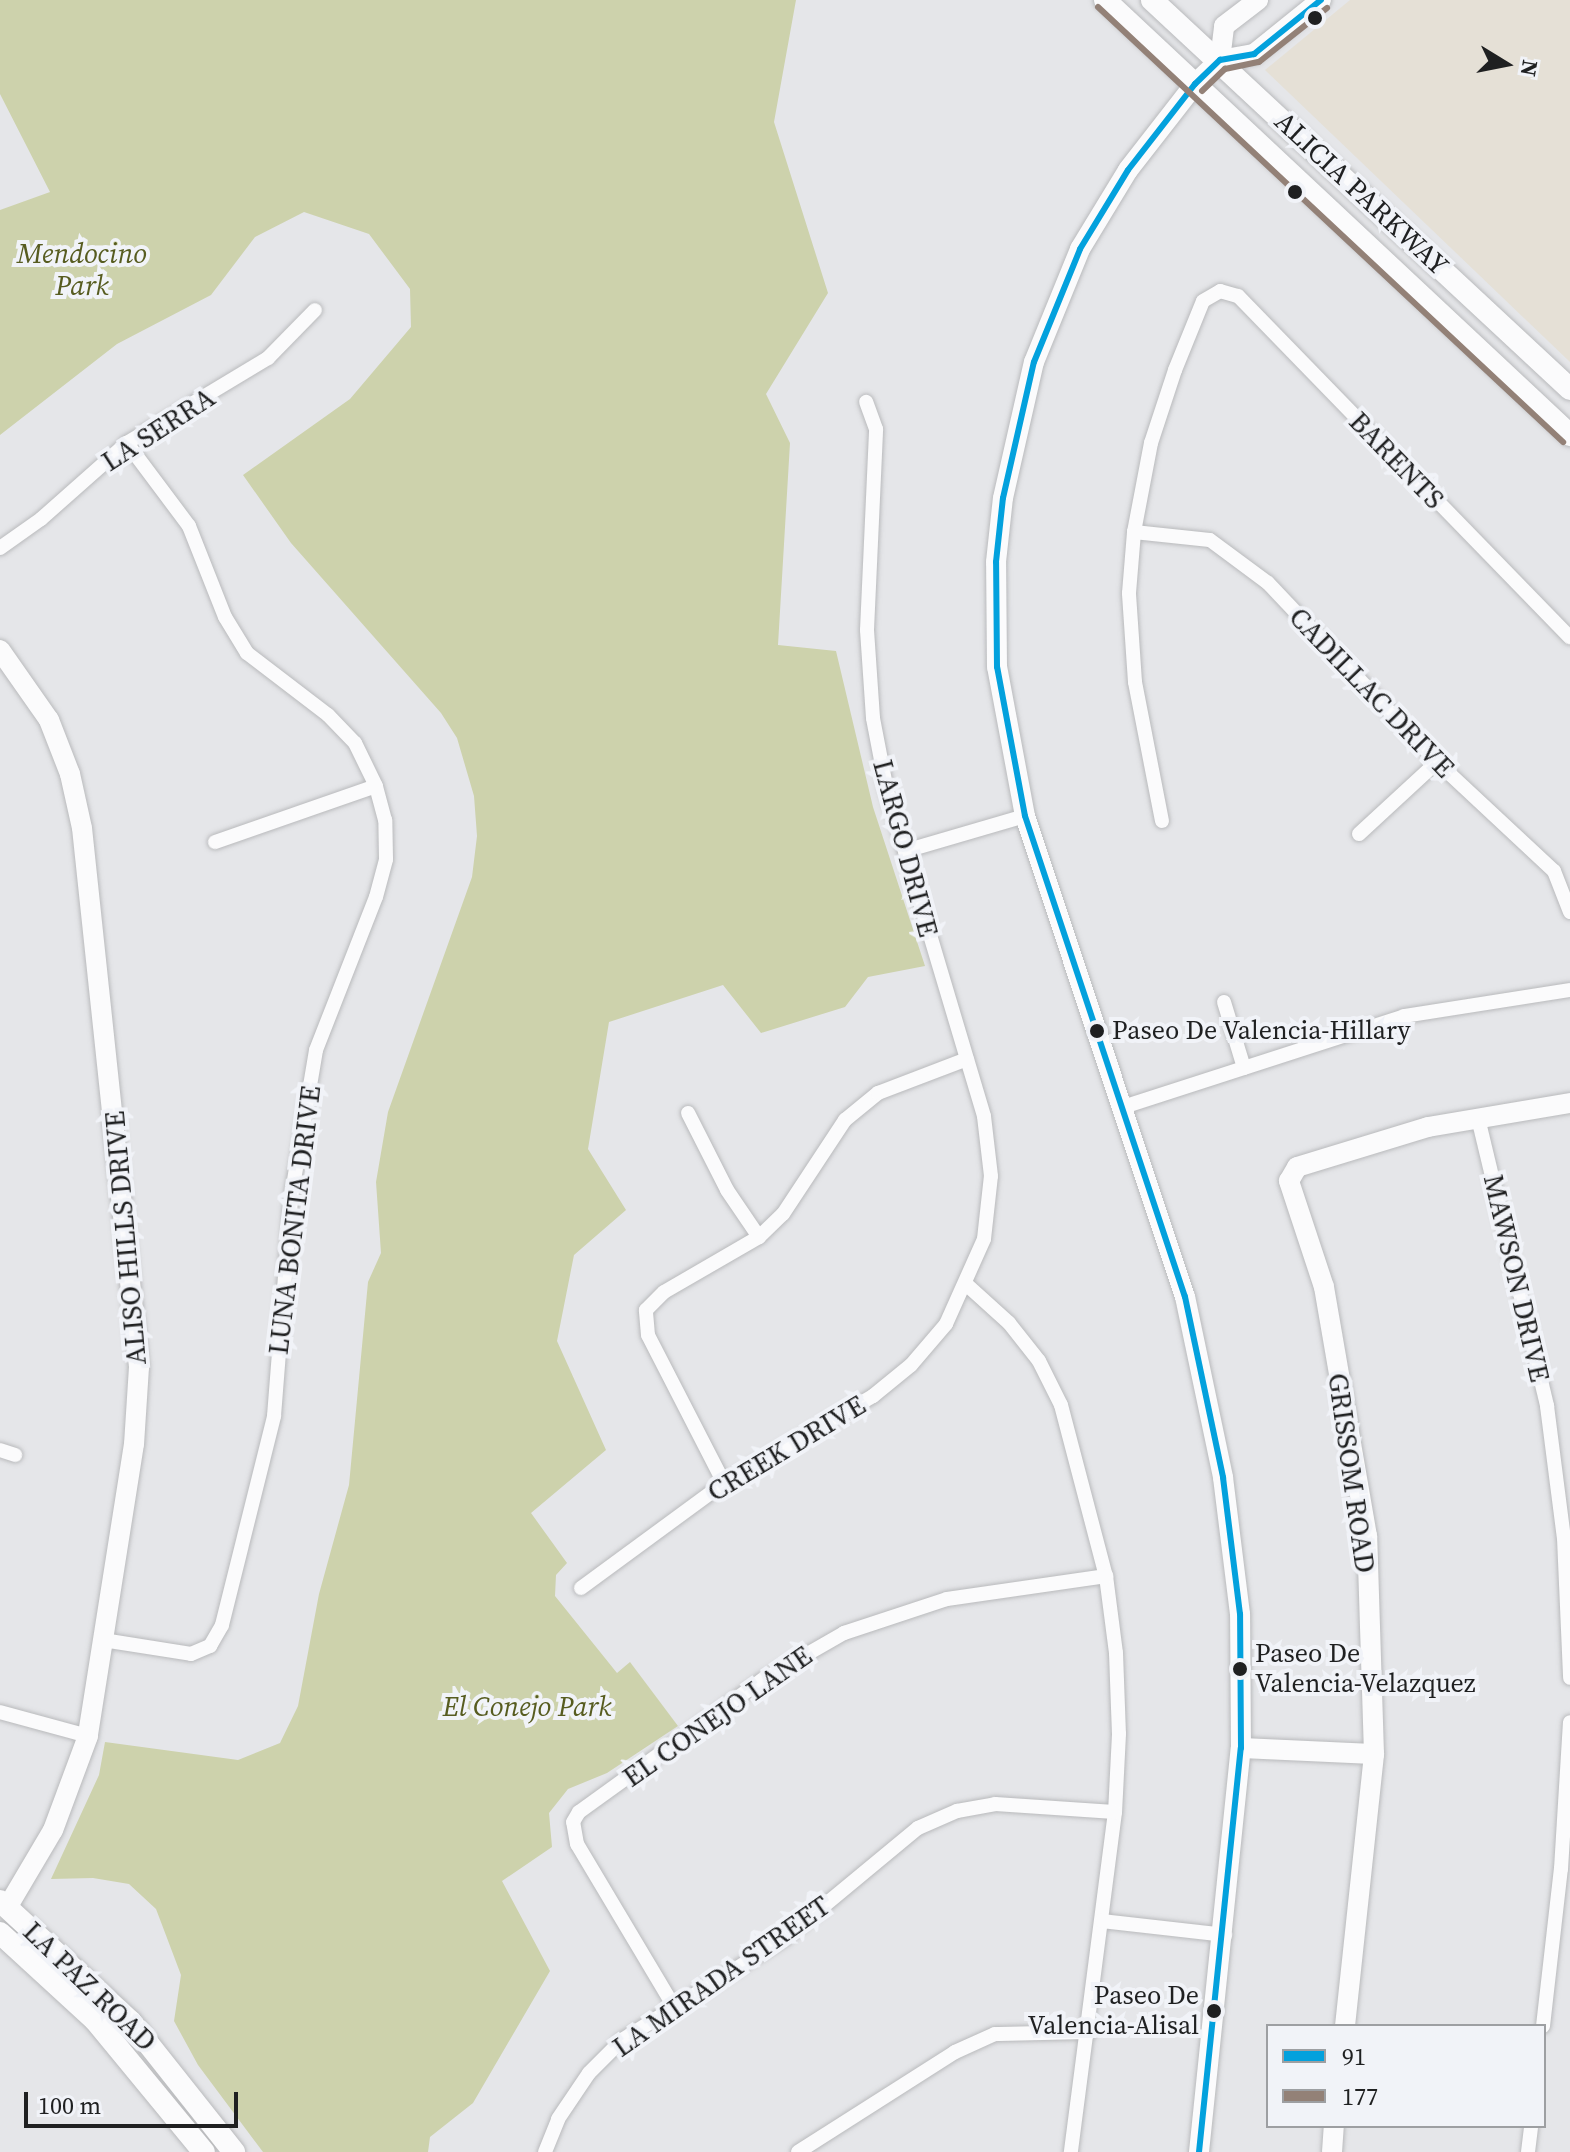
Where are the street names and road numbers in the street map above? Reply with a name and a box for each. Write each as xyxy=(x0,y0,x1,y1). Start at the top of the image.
street label: ALICIA PARKWAY xyxy=(1268,104,1456,282)
street label: LA SERRA xyxy=(95,380,221,478)
street label: BARENTS xyxy=(1343,404,1451,516)
street label: CADILLAC DRIVE xyxy=(1282,600,1462,784)
street label: LARGO DRIVE xyxy=(866,756,946,940)
street label: LUNA BONITA DRIVE xyxy=(261,1084,327,1356)
street label: ALISO HILLS DRIVE xyxy=(97,1110,153,1366)
street label: MAWSON DRIVE xyxy=(1477,1171,1557,1385)
street label: GRISSOM ROAD xyxy=(1321,1371,1383,1575)
street label: CREEK DRIVE xyxy=(701,1388,871,1508)
street label: EL CONEJO LANE xyxy=(616,1638,818,1794)
street label: LA MIRADA STREET xyxy=(606,1888,836,2064)
street label: LA PAZ ROAD xyxy=(17,1914,163,2058)

